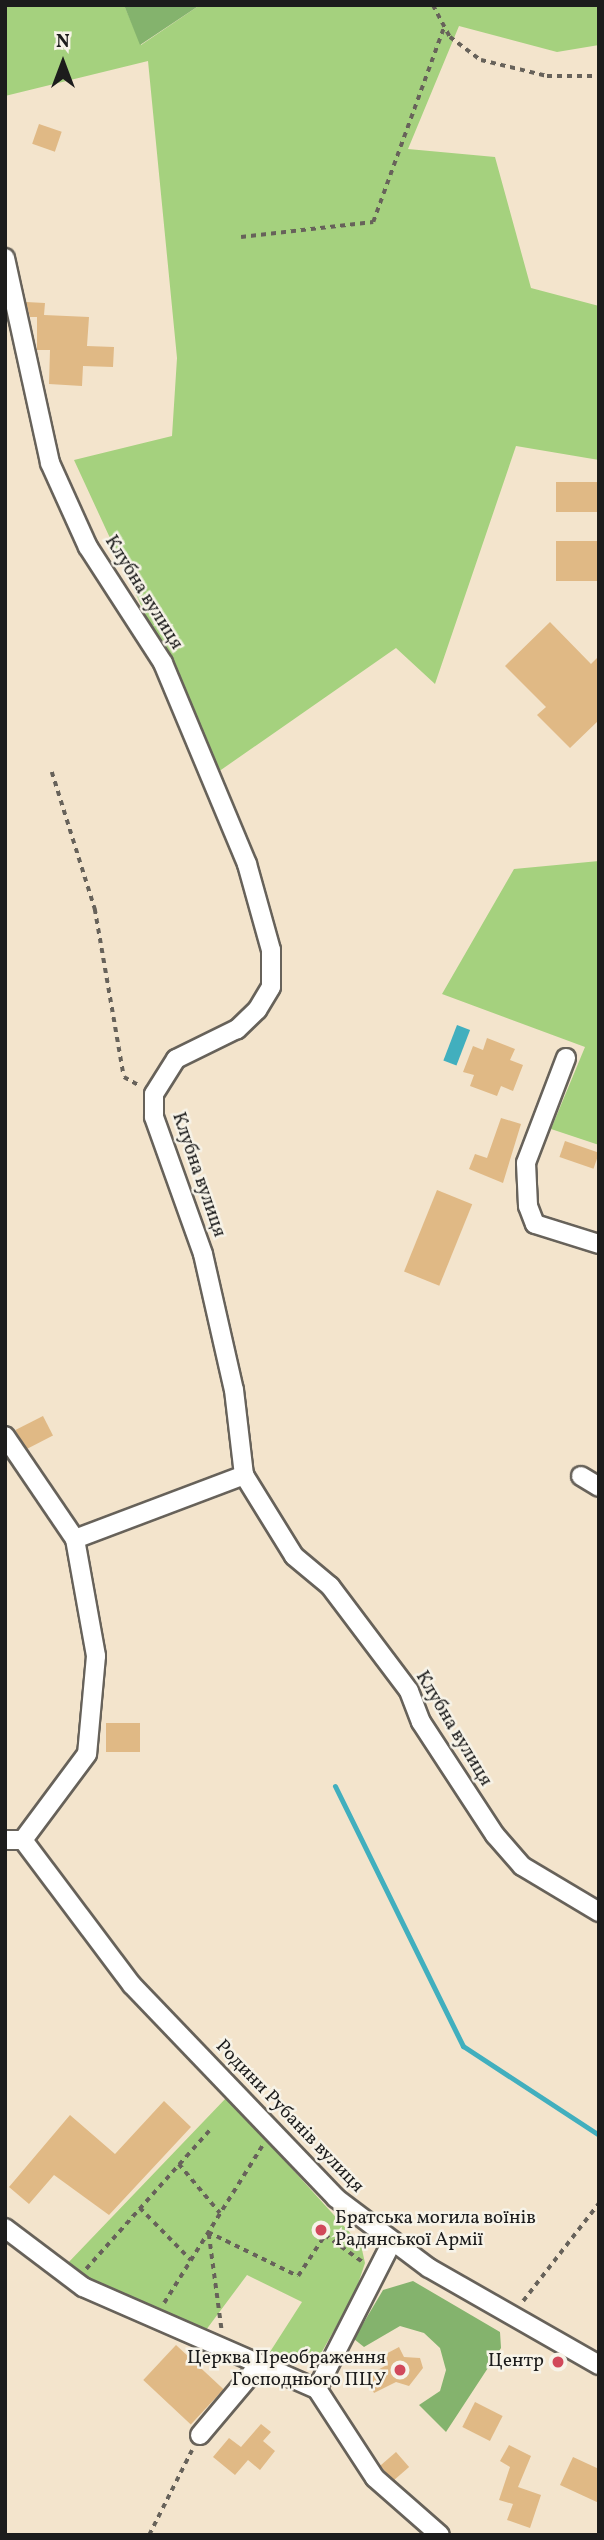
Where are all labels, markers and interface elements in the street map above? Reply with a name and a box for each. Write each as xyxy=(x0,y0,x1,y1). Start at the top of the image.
north arrow xyxy=(28,28,98,98)
text: N xyxy=(56,29,70,55)
street label: Клубна вулиця xyxy=(99,532,187,654)
street label: Клубна вулиця xyxy=(166,1110,230,1240)
street label: Клубна вулиця xyxy=(410,1667,496,1791)
street label: Родини Рубанів вулиця xyxy=(210,2036,368,2198)
place label: Братська могила воїнів Радянської Армії xyxy=(335,2208,536,2252)
marker: Братська могила воїнів Радянської Армії xyxy=(313,2222,329,2238)
place label: Церква Преображення Господнього ПЦУ xyxy=(187,2348,386,2392)
place label: Центр xyxy=(488,2351,544,2373)
marker: Центр xyxy=(550,2354,566,2370)
marker: Церква Преображення Господнього ПЦУ xyxy=(392,2362,408,2378)

